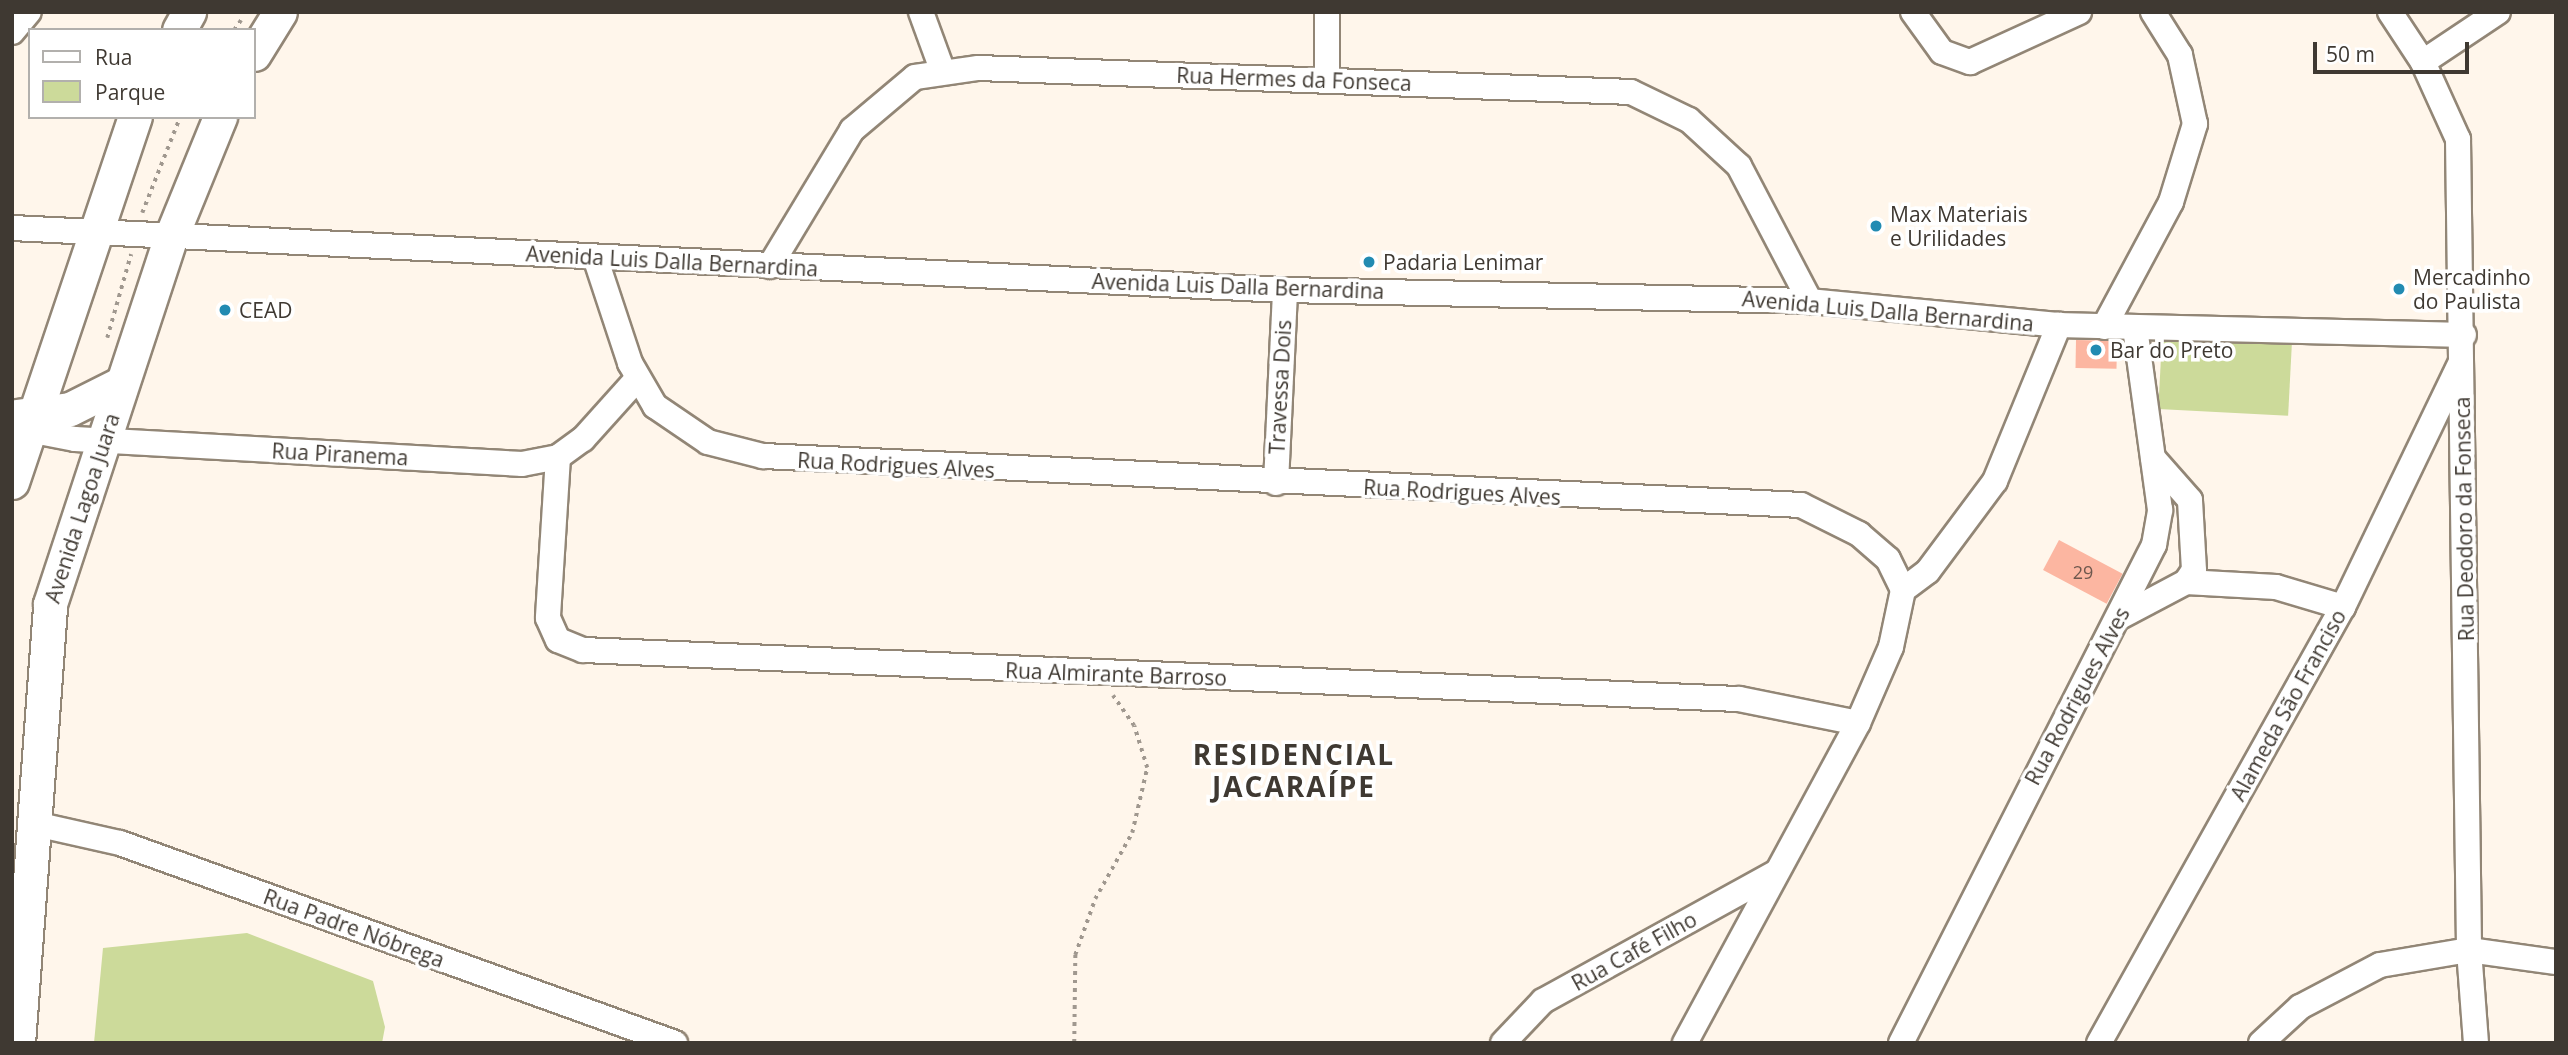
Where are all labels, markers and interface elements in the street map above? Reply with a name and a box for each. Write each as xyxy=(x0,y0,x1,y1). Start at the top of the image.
legend xyxy=(28,28,256,119)
scale bar xyxy=(2316,28,2472,72)
text: 50 m xyxy=(2326,40,2375,68)
text: Rua xyxy=(95,43,133,71)
street label: Rua Hermes da Fonseca xyxy=(1176,62,1412,96)
text: Parque xyxy=(95,78,165,106)
place label: Max Materiais e Urilidades xyxy=(1890,201,2028,251)
marker: Max Materiais e Urilidades xyxy=(1868,218,1884,234)
street label: Avenida Luis Dalla Bernardina xyxy=(525,241,819,281)
place label: Padaria Lenimar xyxy=(1383,249,1543,275)
marker: Padaria Lenimar xyxy=(1361,254,1377,270)
place label: Mercadinho do Paulista xyxy=(2413,264,2531,314)
street label: Avenida Luis Dalla Bernardina xyxy=(1091,268,1385,304)
marker: Mercadinho do Paulista xyxy=(2391,281,2407,297)
street label: Avenida Luis Dalla Bernardina xyxy=(1741,286,2035,336)
place label: CEAD xyxy=(239,297,292,323)
marker: CEAD xyxy=(217,302,233,318)
street label: Travessa Dois xyxy=(1264,319,1296,455)
place label: Bar do Preto xyxy=(2110,337,2233,363)
marker: Bar do Preto xyxy=(2088,342,2104,358)
street label: Rua Deodoro da Fonseca xyxy=(2449,396,2479,642)
street label: Avenida Lagoa Juara xyxy=(39,410,125,606)
street label: Rua Piranema xyxy=(271,438,409,470)
street label: Rua Rodrigues Alves xyxy=(797,447,995,483)
street label: Rua Rodrigues Alves xyxy=(1363,474,1561,510)
house number: 29 xyxy=(2073,561,2093,583)
street label: Rua Rodrigues Alves xyxy=(2019,603,2135,789)
street label: Alameda São Franciso xyxy=(2225,605,2351,805)
street label: Rua Almirante Barroso xyxy=(1005,658,1227,690)
district label: RESIDENCIAL JACARAÍPE xyxy=(1194,737,1394,803)
street label: Rua Padre Nóbrega xyxy=(260,884,448,972)
street label: Rua Café Filho xyxy=(1567,906,1701,996)

